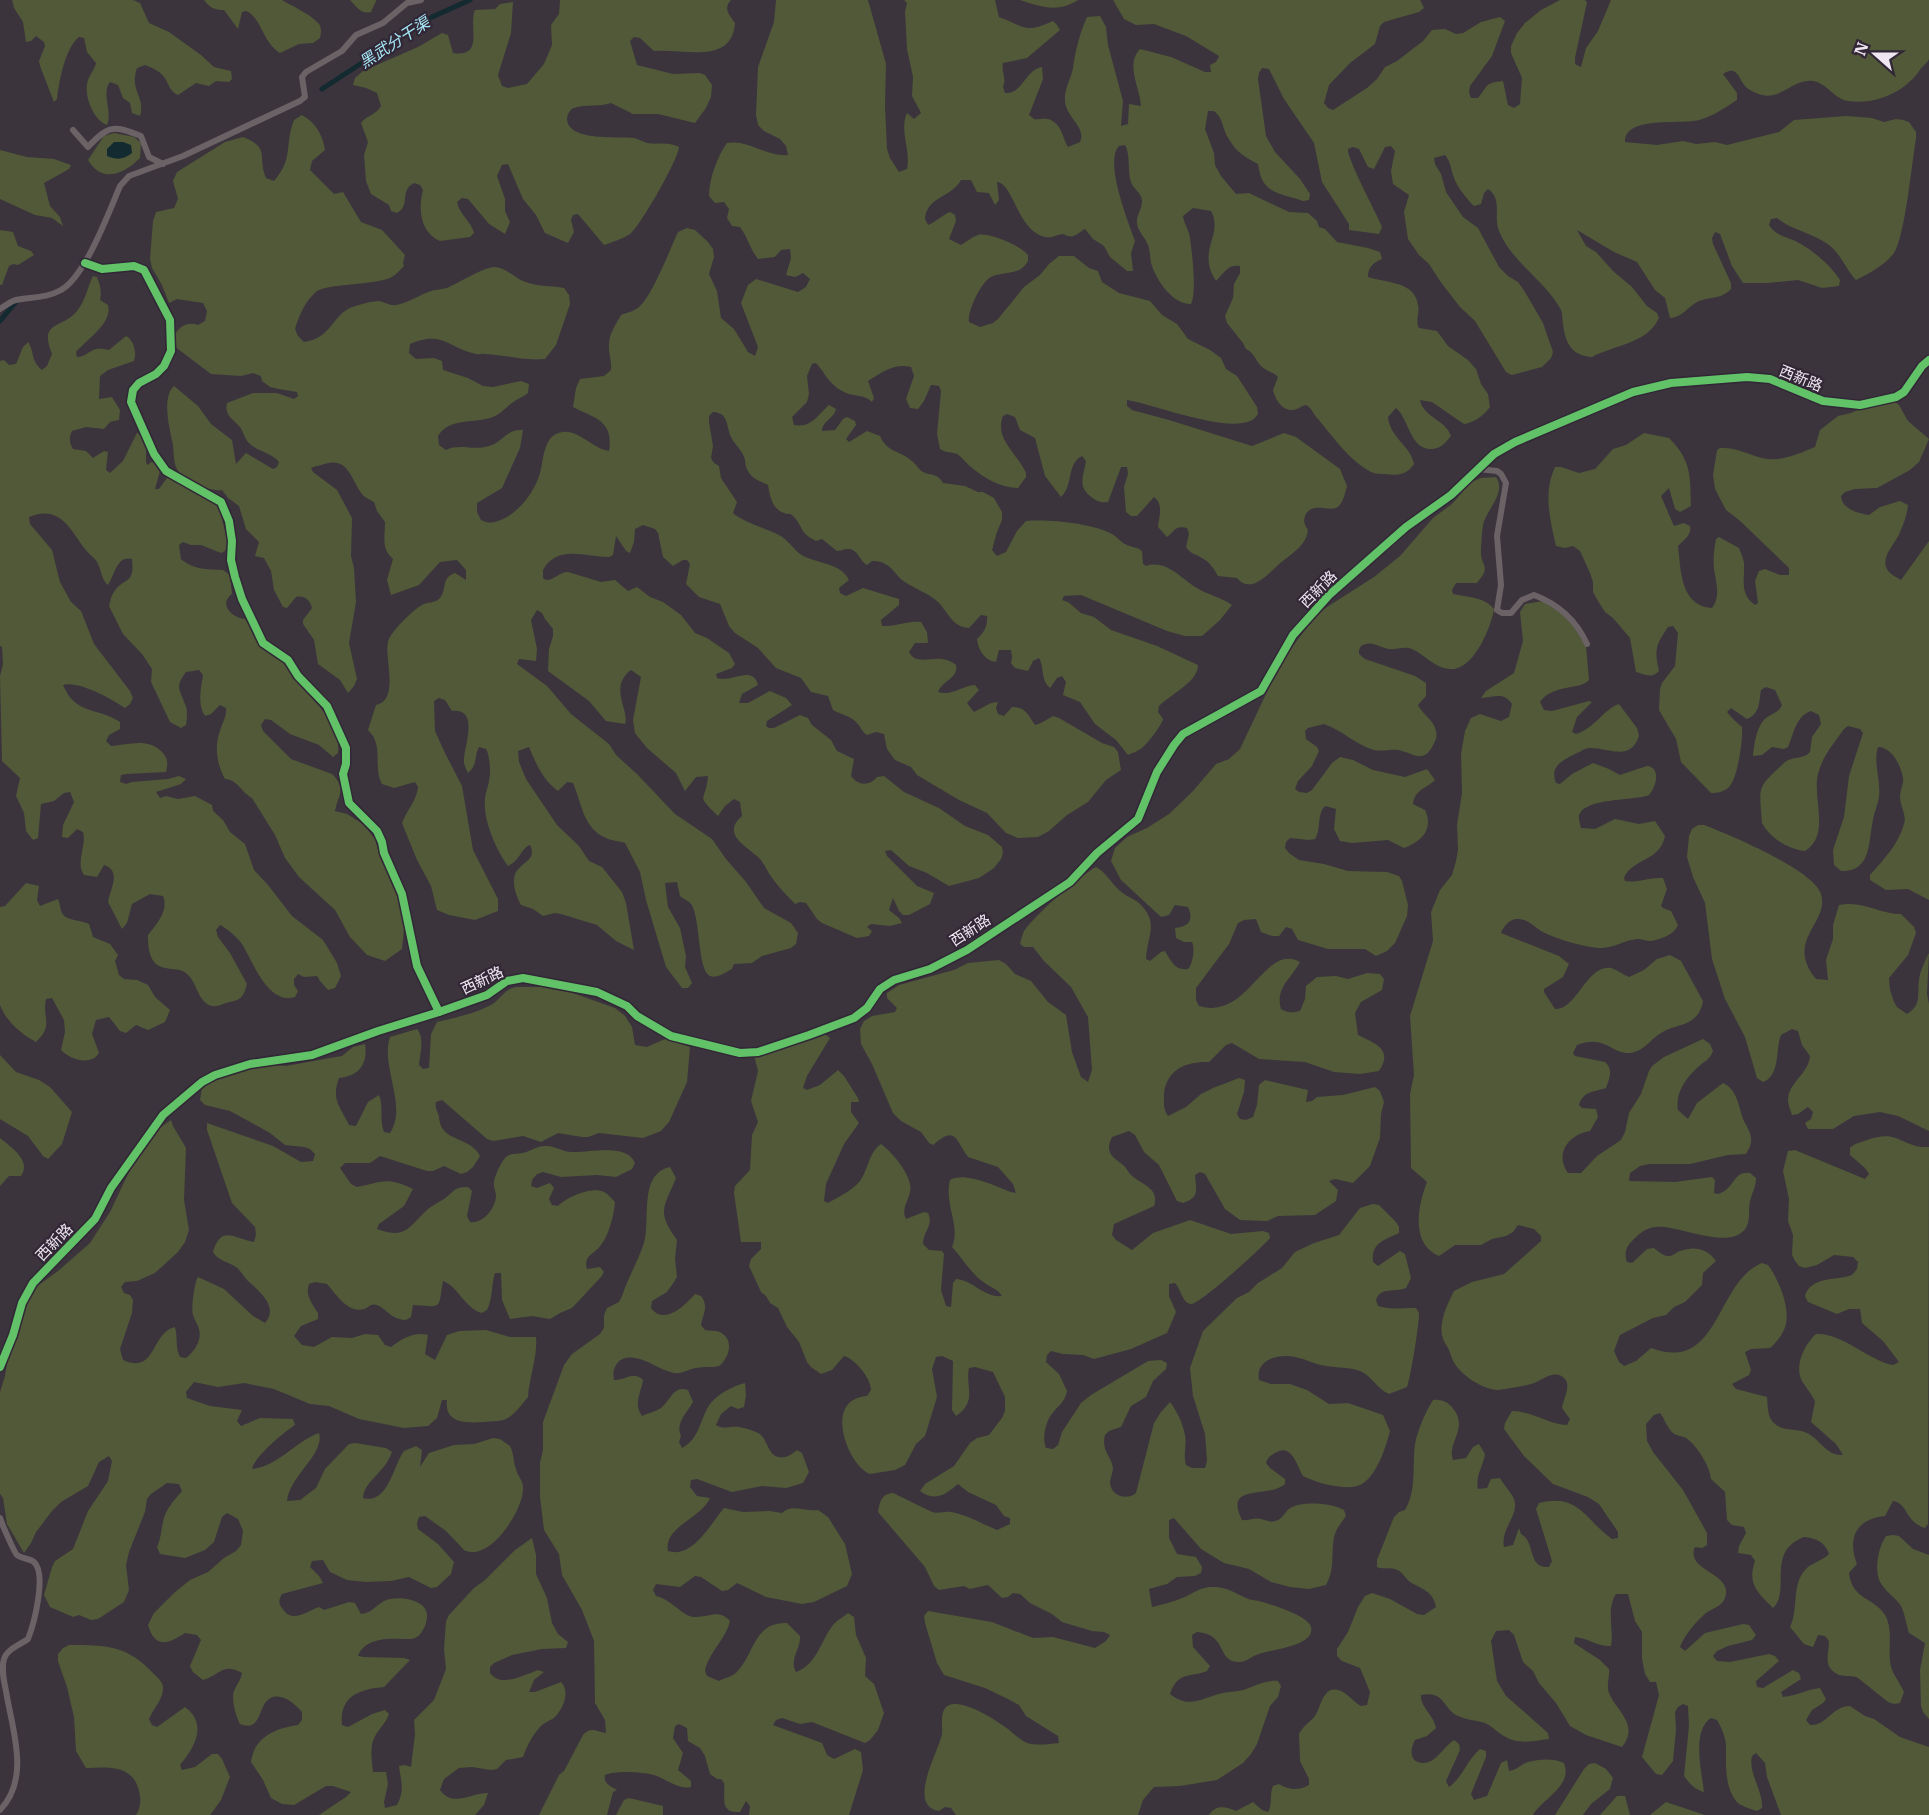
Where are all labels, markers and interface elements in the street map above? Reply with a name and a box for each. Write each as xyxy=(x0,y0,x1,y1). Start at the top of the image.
water label: 黑武分干渠 xyxy=(355,11,435,72)
north arrow xyxy=(1845,24,1905,84)
text: N xyxy=(1849,39,1873,58)
street label: 西新路 xyxy=(1777,361,1825,395)
street label: 西新路 xyxy=(1295,566,1341,612)
street label: 西新路 xyxy=(946,910,994,950)
street label: 西新路 xyxy=(458,962,506,998)
street label: 西新路 xyxy=(32,1219,76,1265)

